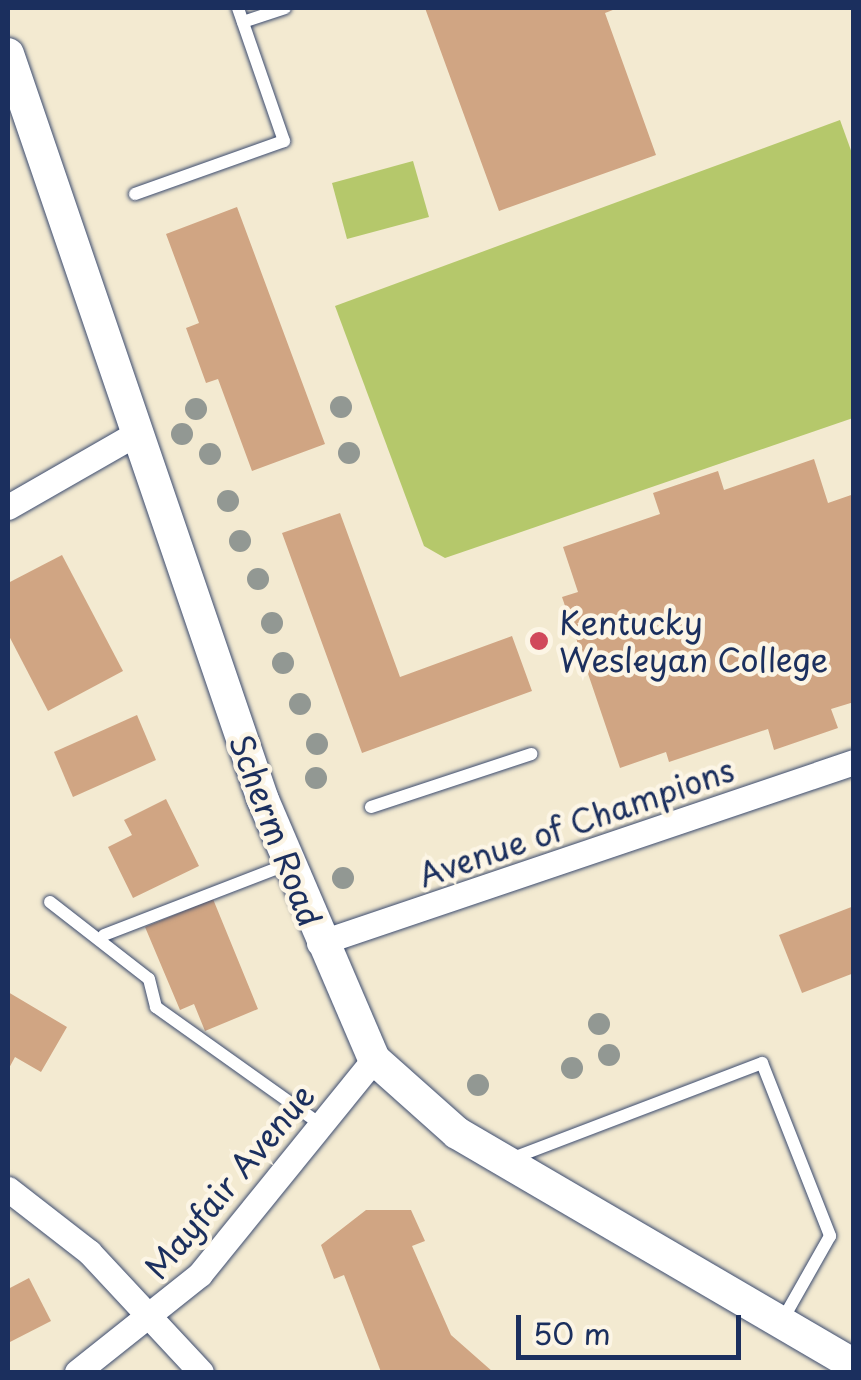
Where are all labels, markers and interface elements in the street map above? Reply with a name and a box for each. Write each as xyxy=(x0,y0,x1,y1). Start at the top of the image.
place label: Kentucky Wesleyan College xyxy=(559,604,827,679)
marker: Kentucky Wesleyan College xyxy=(528,630,550,652)
street label: Scherm Road xyxy=(222,728,330,932)
street label: Avenue of Champions xyxy=(413,750,739,894)
street label: Mayfair Avenue xyxy=(136,1075,322,1287)
scale bar xyxy=(521,1295,746,1357)
text: 50 m xyxy=(533,1310,611,1355)

